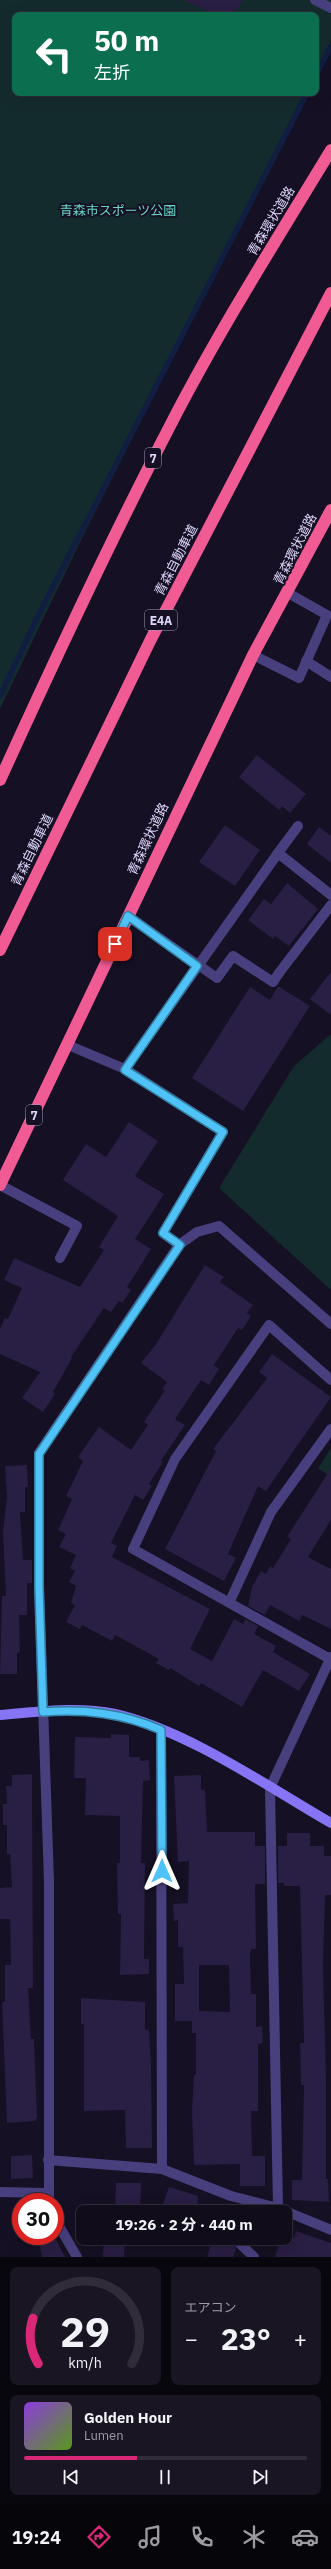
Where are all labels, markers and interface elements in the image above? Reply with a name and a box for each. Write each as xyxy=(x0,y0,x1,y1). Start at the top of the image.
text: 50 m xyxy=(94,22,159,59)
icon: left xyxy=(28,28,80,80)
text: 左折 xyxy=(94,61,130,84)
street label: 青森環状道路 xyxy=(244,183,298,259)
park label: 青森市スポーツ公園 xyxy=(60,202,176,219)
road number: 7 xyxy=(145,448,161,468)
street label: 青森環状道路 xyxy=(270,510,320,588)
street label: 青森自動車道 xyxy=(151,521,201,599)
road number: E4A xyxy=(145,610,177,630)
street label: 青森環状道路 xyxy=(124,800,172,878)
street label: 青森自動車道 xyxy=(7,811,57,889)
pin xyxy=(98,927,132,961)
icon: arrive xyxy=(104,933,126,955)
road number: 7 xyxy=(26,1105,42,1125)
position arrow xyxy=(141,1850,183,1892)
speed limit sign: 30 xyxy=(12,2193,64,2245)
text: 19:26 · 2 分 · 440 m xyxy=(115,2215,253,2234)
text: エアコン xyxy=(185,2299,237,2316)
text: 29 xyxy=(60,2304,110,2358)
text: 23° xyxy=(221,2319,271,2358)
text: − xyxy=(185,2324,198,2353)
text: + xyxy=(294,2324,307,2353)
text: km/h xyxy=(68,2353,102,2372)
text: Golden Hour xyxy=(84,2408,172,2427)
text: Lumen xyxy=(84,2427,124,2444)
icon: previous xyxy=(60,2466,82,2488)
icon: pause xyxy=(154,2466,176,2488)
icon: next xyxy=(249,2466,271,2488)
icon: directions xyxy=(85,2523,113,2551)
icon: music xyxy=(136,2523,164,2551)
icon: phone xyxy=(188,2523,216,2551)
icon: climate xyxy=(240,2523,268,2551)
icon: car xyxy=(291,2523,319,2551)
text: 19:24 xyxy=(12,2526,61,2549)

